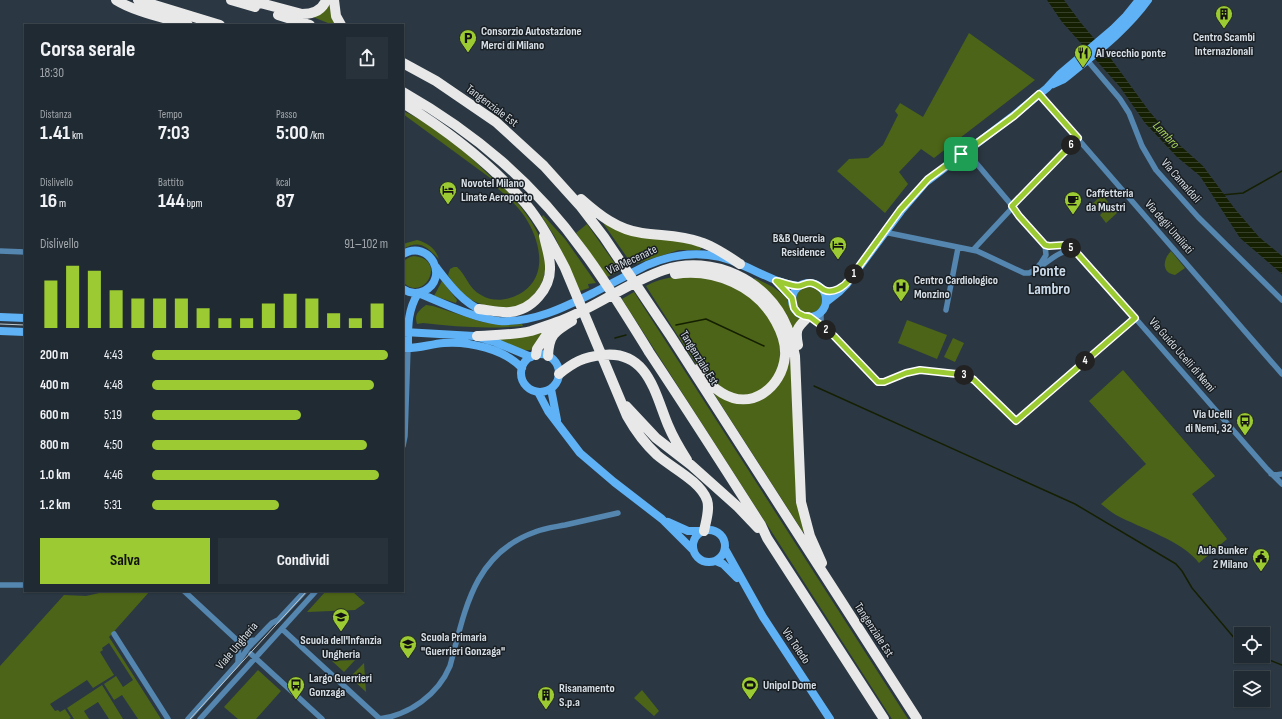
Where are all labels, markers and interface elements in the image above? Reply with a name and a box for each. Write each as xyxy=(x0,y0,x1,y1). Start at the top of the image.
building icon: Centro Scambi Internazionali xyxy=(1214,4,1234,29)
place label: Consorzio Autostazione Merci di Milano xyxy=(481,24,582,53)
parking icon: Consorzio Autostazione Merci di Milano xyxy=(458,28,478,53)
place label: Centro Scambi Internazionali xyxy=(1193,30,1255,59)
text: Corsa serale xyxy=(40,36,135,63)
button: share xyxy=(346,37,388,79)
restaurant icon: Al vecchio ponte xyxy=(1073,43,1093,68)
place label: Al vecchio ponte xyxy=(1095,46,1166,61)
text: 18:30 xyxy=(40,65,64,81)
street label: Tangenziale Est xyxy=(463,81,521,131)
text: Distanza xyxy=(40,108,72,121)
text: Tempo xyxy=(158,108,182,121)
text: Passo xyxy=(276,108,297,121)
water label: Lambro xyxy=(1149,118,1183,153)
text: 1.41 xyxy=(40,121,70,145)
text: 7:03 xyxy=(158,121,190,145)
text: 5:00 xyxy=(276,121,308,145)
text: km xyxy=(70,129,83,142)
text: /km xyxy=(308,129,324,142)
pin: 6 xyxy=(1061,135,1081,155)
pin xyxy=(944,137,978,171)
text: 6 xyxy=(1068,138,1074,151)
icon: arrive xyxy=(950,143,972,165)
street label: Via Camaldoli xyxy=(1158,156,1204,206)
text: Dislivello xyxy=(40,176,73,189)
text: Battito xyxy=(158,176,184,189)
text: kcal xyxy=(276,176,291,189)
place label: Novotel Milano Linate Aeroporto xyxy=(461,176,533,205)
hotel icon: Novotel Milano Linate Aeroporto xyxy=(438,180,458,205)
place label: Caffetteria da Mustri xyxy=(1086,186,1134,215)
text: 16 xyxy=(40,189,57,213)
text: 144 xyxy=(158,189,185,213)
text: 87 xyxy=(276,189,294,213)
cafe icon: Caffetteria da Mustri xyxy=(1063,190,1083,215)
text: m xyxy=(57,197,66,210)
text: bpm xyxy=(185,197,203,210)
street label: Via degli Umiliati xyxy=(1142,197,1196,257)
place label: B&B Quercia Residence xyxy=(773,231,825,260)
hotel icon: B&B Quercia Residence xyxy=(828,235,848,260)
text: Dislivello xyxy=(40,236,79,252)
text: 91–102 m xyxy=(344,236,388,252)
pin: 5 xyxy=(1061,238,1081,258)
text: 5 xyxy=(1069,241,1073,254)
street label: Via Mecenate xyxy=(604,242,660,278)
district label: Ponte Lambro xyxy=(1028,262,1070,299)
pin: 1 xyxy=(844,264,864,284)
text: 1 xyxy=(852,267,856,280)
place label: Centro Cardiologico Monzino xyxy=(914,273,998,302)
hospital icon: Centro Cardiologico Monzino xyxy=(891,277,911,302)
street label: Via Guido Ucelli di Nemi xyxy=(1146,315,1218,395)
pin: 2 xyxy=(816,320,836,340)
text: 2 xyxy=(824,323,828,336)
street label: Tangenziale Est xyxy=(676,328,722,388)
text: 200 m xyxy=(40,347,69,363)
text: 4:43 xyxy=(104,347,123,363)
pin: 4 xyxy=(1075,351,1095,371)
text: 4 xyxy=(1082,354,1088,367)
pin: 3 xyxy=(954,365,974,385)
text: 3 xyxy=(962,368,966,381)
text: 400 m xyxy=(40,377,69,393)
text: 4:48 xyxy=(104,377,123,393)
text: 600 m xyxy=(40,407,69,423)
text: 5:19 xyxy=(104,407,122,423)
place label: Via Ucelli di Nemi, 32 xyxy=(1185,407,1232,436)
bus stop icon: Via Ucelli di Nemi, 32 xyxy=(1235,411,1255,436)
text: 800 m xyxy=(40,437,69,453)
text: 4:50 xyxy=(104,437,123,453)
text: 1.0 km xyxy=(40,467,70,483)
text: 4:46 xyxy=(104,467,123,483)
text: 1.2 km xyxy=(40,497,70,513)
text: 5:31 xyxy=(104,497,122,513)
button: Salva xyxy=(40,538,210,584)
button: Condividi xyxy=(218,538,388,584)
place label: Aula Bunker 2 Milano xyxy=(1197,543,1248,572)
public building icon: Aula Bunker 2 Milano xyxy=(1251,547,1271,572)
street label: Tangenziale Est xyxy=(851,600,897,660)
school or university icon: Scuola dell'Infanzia Ungheria xyxy=(331,607,351,632)
street label: Viale Ungheria xyxy=(213,619,261,673)
street label: Via Toledo xyxy=(779,625,813,667)
map controls xyxy=(1234,627,1270,707)
button: locate xyxy=(1234,627,1270,663)
place label: Scuola Primaria "Guerrieri Gonzaga" xyxy=(421,630,505,659)
place label: Scuola dell'Infanzia Ungheria xyxy=(300,633,382,662)
school or university icon: Scuola Primaria "Guerrieri Gonzaga" xyxy=(398,634,418,659)
place label: Largo Guerrieri Gonzaga xyxy=(309,671,372,700)
button: layers xyxy=(1234,671,1270,707)
bus stop icon: Largo Guerrieri Gonzaga xyxy=(286,675,306,700)
sports icon: Unipol Dome xyxy=(740,675,760,700)
place label: Unipol Dome xyxy=(763,678,816,693)
place label: Risanamento S.p.a xyxy=(559,681,615,710)
building icon: Risanamento S.p.a xyxy=(536,685,556,710)

